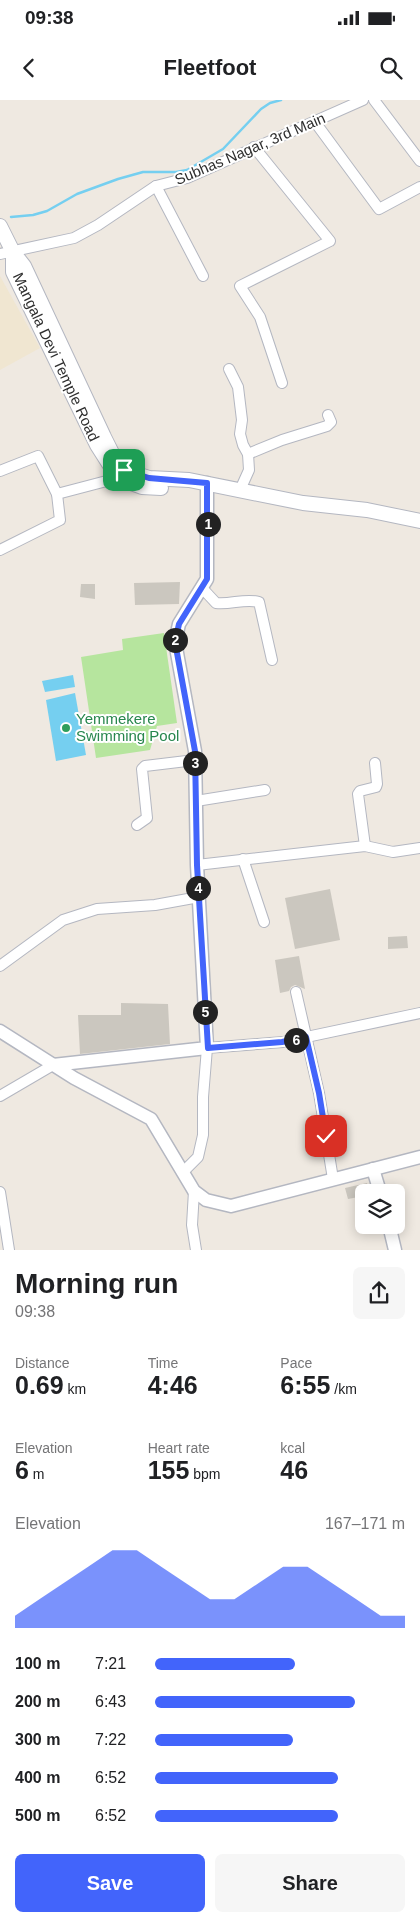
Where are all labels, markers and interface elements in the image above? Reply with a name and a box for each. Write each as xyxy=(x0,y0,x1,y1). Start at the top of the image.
text: 09:38 xyxy=(25,7,74,28)
icon: back xyxy=(15,54,43,82)
icon: search xyxy=(377,54,405,82)
text: Fleetfoot xyxy=(164,55,256,80)
street label: Subhas Nagar, 3rd Main xyxy=(172,109,328,188)
street label: Mangala Devi Temple Road xyxy=(10,270,103,444)
pin xyxy=(103,449,145,491)
icon: arrive xyxy=(110,456,138,484)
pin: 1 xyxy=(196,512,220,536)
text: 1 xyxy=(205,516,212,532)
pin: 2 xyxy=(162,628,188,652)
text: 2 xyxy=(172,632,179,648)
place label: Yemmekere Swimming Pool xyxy=(76,710,179,744)
marker: Yemmekere Swimming Pool xyxy=(60,722,72,734)
pin: 3 xyxy=(182,750,208,776)
text: 3 xyxy=(192,755,199,771)
pin: 4 xyxy=(186,876,210,900)
text: 4 xyxy=(195,880,202,896)
pin: 5 xyxy=(192,1000,218,1024)
text: 5 xyxy=(202,1004,209,1020)
pin: 6 xyxy=(284,1028,308,1052)
text: 6 xyxy=(293,1032,300,1048)
pin xyxy=(305,1115,347,1157)
icon: check xyxy=(312,1122,340,1150)
map controls xyxy=(355,1184,405,1234)
button: layers xyxy=(355,1184,405,1234)
button: share xyxy=(353,1267,405,1319)
text: Morning run xyxy=(15,1268,178,1299)
text: 09:38 xyxy=(15,1303,55,1320)
text: Distance xyxy=(15,1355,69,1371)
text: Time xyxy=(148,1355,178,1371)
text: Pace xyxy=(280,1355,312,1371)
text: 0.69 xyxy=(15,1371,64,1399)
text: 4:46 xyxy=(148,1371,198,1399)
text: 6:55 xyxy=(280,1371,330,1399)
text: km xyxy=(64,1381,86,1397)
text: /km xyxy=(330,1381,357,1397)
text: Elevation xyxy=(15,1440,73,1456)
text: Heart rate xyxy=(148,1440,210,1456)
text: kcal xyxy=(280,1440,305,1456)
text: 6 xyxy=(15,1456,29,1484)
text: 155 xyxy=(148,1456,189,1484)
text: 46 xyxy=(280,1456,308,1484)
text: m xyxy=(29,1466,44,1482)
text: bpm xyxy=(189,1466,221,1482)
text: Elevation xyxy=(15,1515,81,1532)
text: 167–171 m xyxy=(325,1515,405,1532)
text: 100 m xyxy=(15,1655,60,1672)
text: 7:21 xyxy=(95,1655,126,1672)
text: 200 m xyxy=(15,1693,60,1710)
text: 6:43 xyxy=(95,1693,126,1710)
text: 300 m xyxy=(15,1731,60,1748)
text: 7:22 xyxy=(95,1731,126,1748)
text: 400 m xyxy=(15,1769,60,1786)
text: 6:52 xyxy=(95,1769,126,1786)
text: 500 m xyxy=(15,1807,60,1824)
text: 6:52 xyxy=(95,1807,126,1824)
button: Save xyxy=(15,1854,205,1912)
button: Share xyxy=(215,1854,405,1912)

